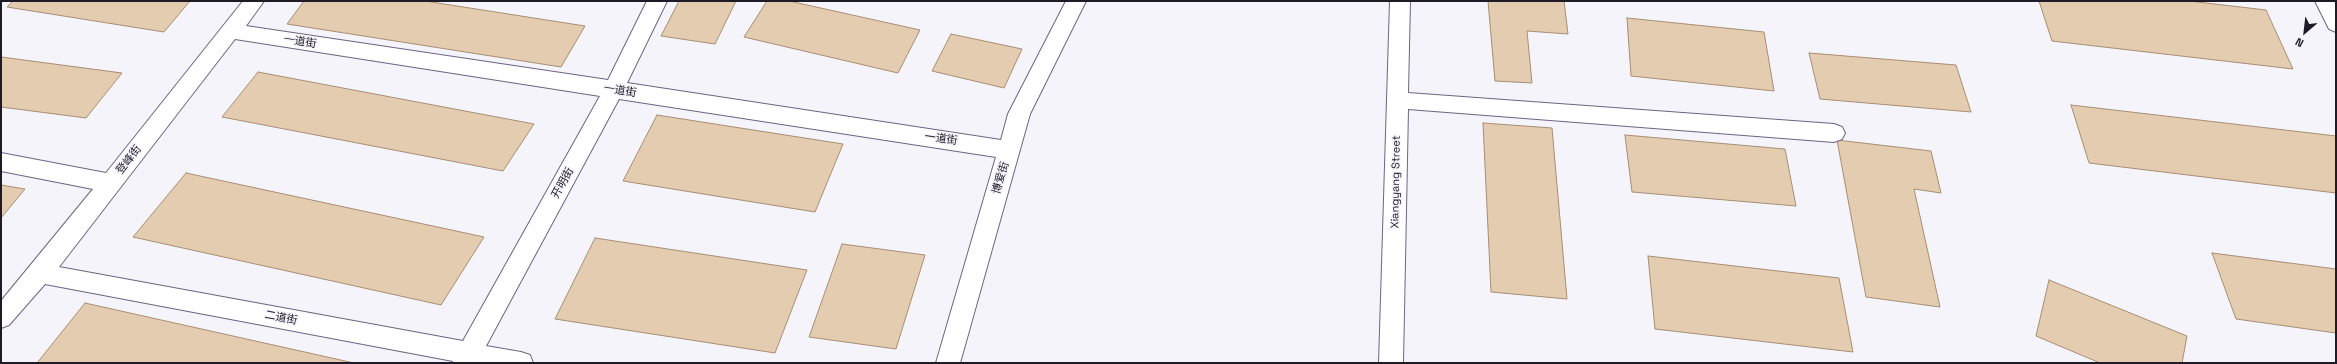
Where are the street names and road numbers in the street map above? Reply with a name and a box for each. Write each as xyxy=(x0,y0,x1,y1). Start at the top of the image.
street label: 一道街 xyxy=(283,33,317,51)
street label: 一道街 xyxy=(603,82,637,100)
street label: 一道街 xyxy=(924,130,958,148)
street label: Xiangyang Street xyxy=(1389,135,1403,229)
street label: 登峰街 xyxy=(114,143,144,177)
street label: 博爱街 xyxy=(990,160,1012,196)
street label: 开明街 xyxy=(549,165,577,201)
street label: 二道街 xyxy=(264,308,298,328)

